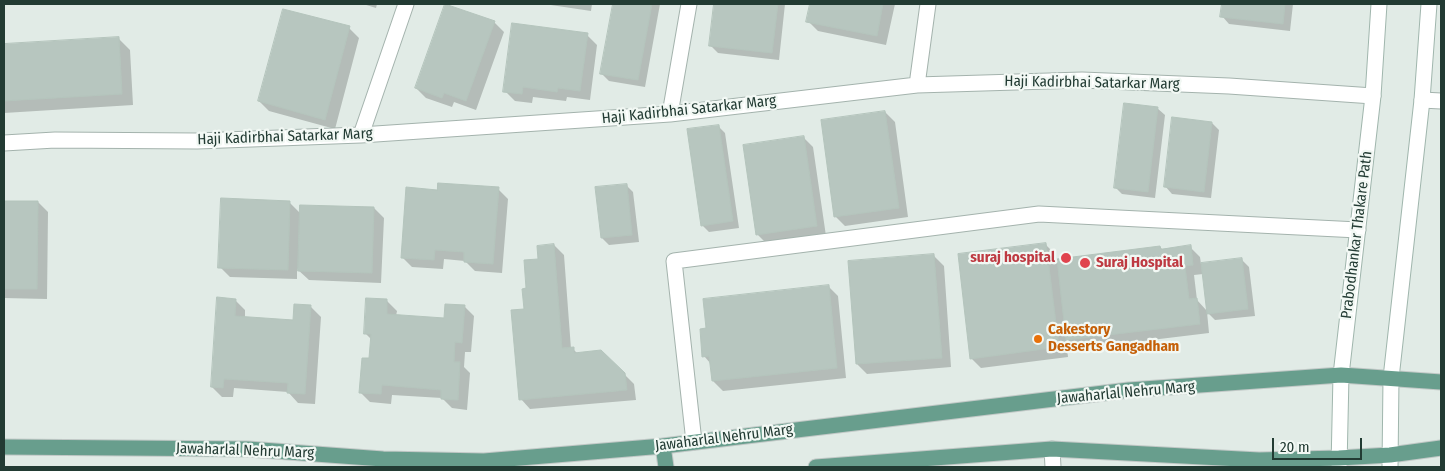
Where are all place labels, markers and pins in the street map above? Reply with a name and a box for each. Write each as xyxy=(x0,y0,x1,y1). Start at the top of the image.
place label: suraj hospital xyxy=(970,249,1055,267)
marker: suraj hospital xyxy=(1059,251,1073,265)
place label: Suraj Hospital xyxy=(1096,254,1183,272)
marker: Suraj Hospital xyxy=(1078,256,1092,270)
place label: Cakestory Desserts Gangadham xyxy=(1048,321,1179,356)
marker: Cakestory Desserts Gangadham xyxy=(1032,333,1044,345)

